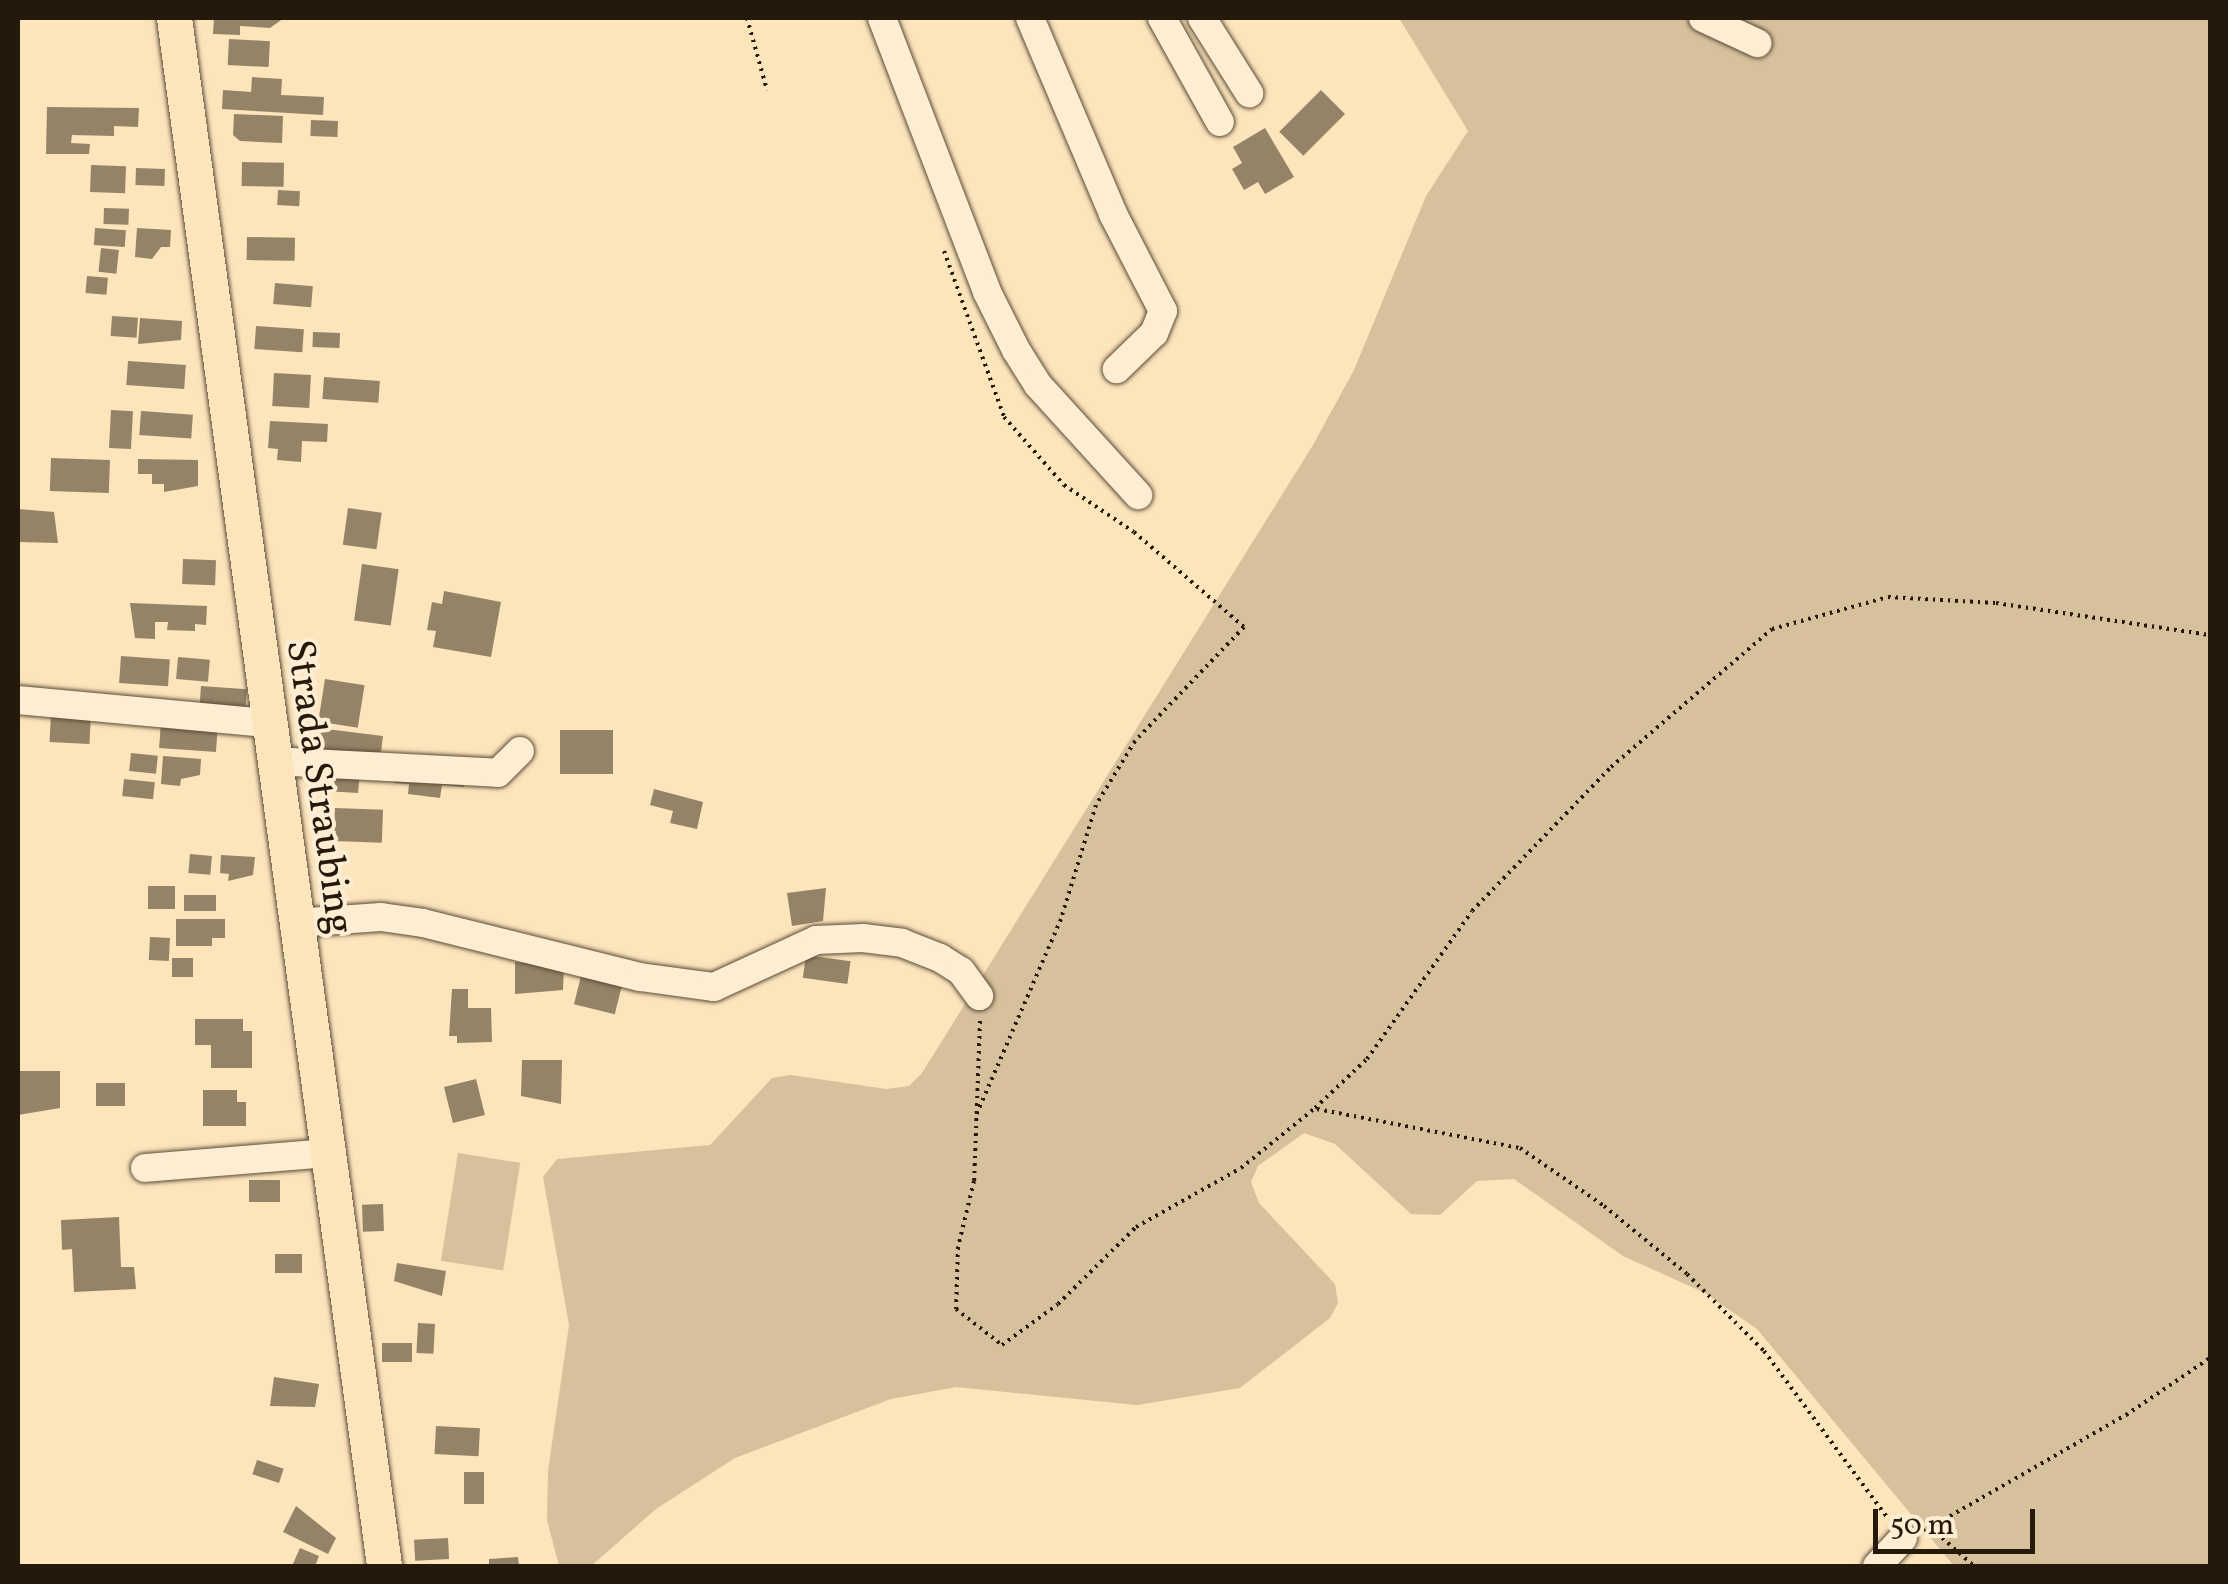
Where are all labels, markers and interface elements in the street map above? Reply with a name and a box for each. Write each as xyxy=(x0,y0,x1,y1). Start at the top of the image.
street label: Strada Straubing xyxy=(274,637,362,937)
scale bar xyxy=(1878,1489,2040,1551)
text: 50 m xyxy=(1890,1505,1954,1547)

